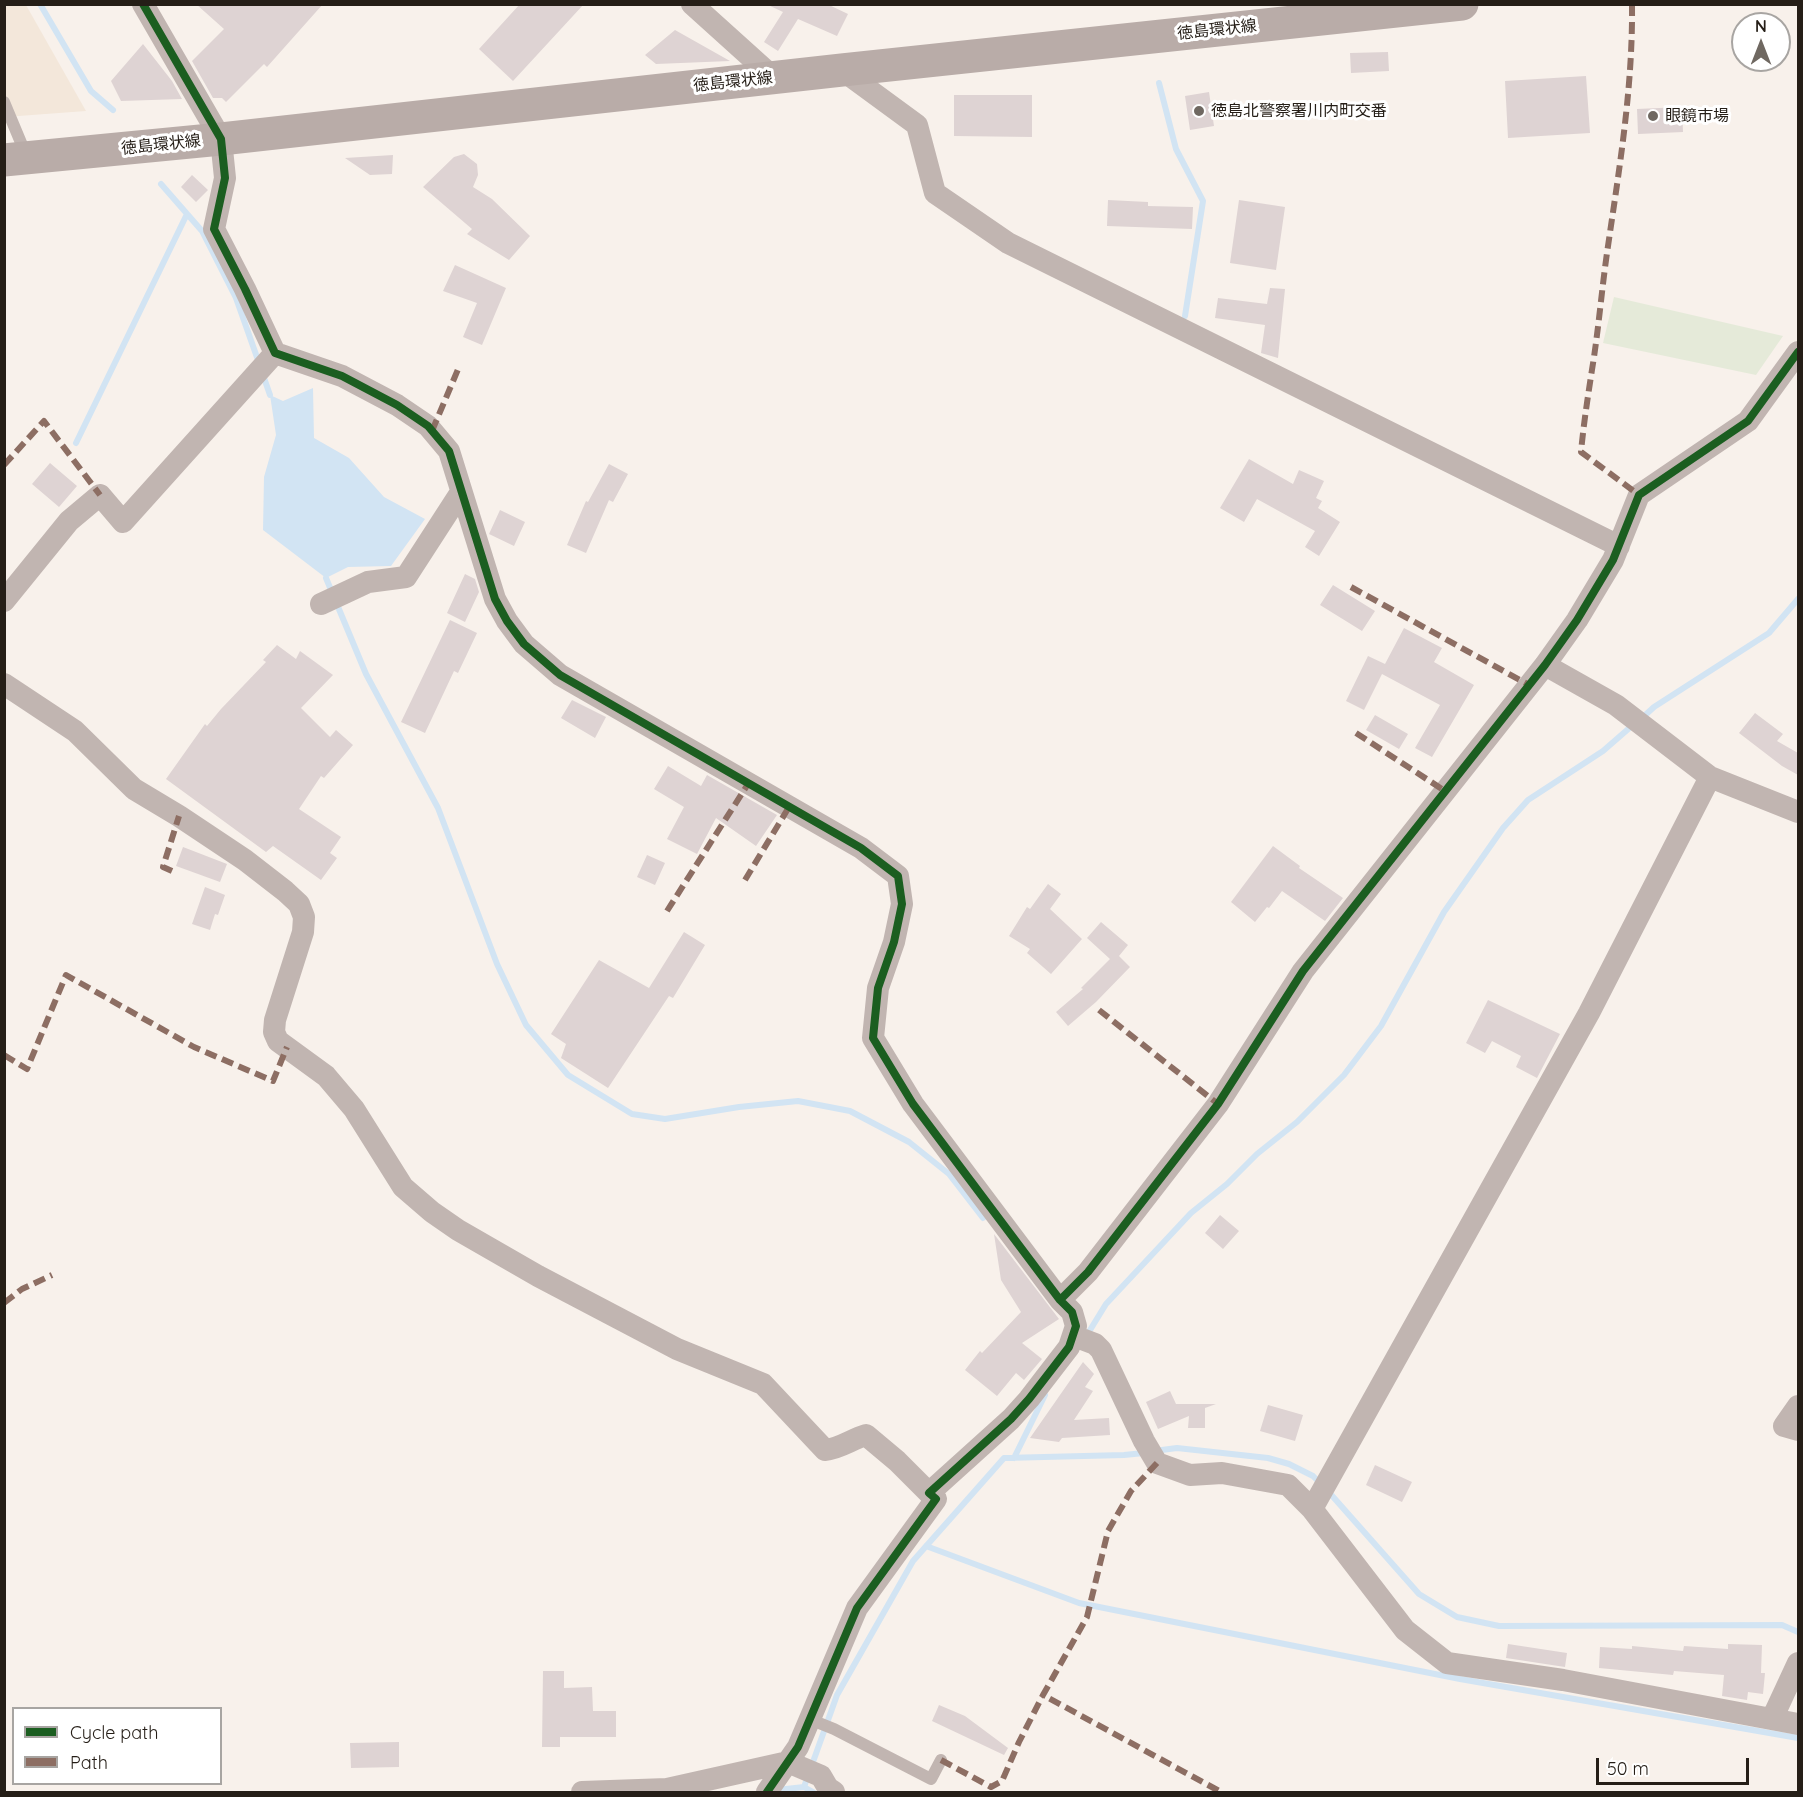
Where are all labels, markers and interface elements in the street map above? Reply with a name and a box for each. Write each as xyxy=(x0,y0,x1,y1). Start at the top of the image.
north arrow xyxy=(1731,12,1791,72)
street label: 徳島環状線 xyxy=(1176,16,1258,44)
text: N xyxy=(1755,16,1767,36)
street label: 徳島環状線 xyxy=(692,68,774,96)
place label: 徳島北警察署川内町交番 xyxy=(1211,101,1387,121)
marker: 徳島北警察署川内町交番 xyxy=(1192,104,1206,118)
place label: 眼鏡市場 xyxy=(1665,106,1729,126)
marker: 眼鏡市場 xyxy=(1646,109,1660,123)
street label: 徳島環状線 xyxy=(120,131,202,159)
legend xyxy=(12,1707,222,1785)
text: Cycle path xyxy=(70,1721,158,1744)
scale bar xyxy=(1599,1746,1752,1784)
text: Path xyxy=(70,1751,108,1774)
text: 50 m xyxy=(1607,1757,1649,1780)

